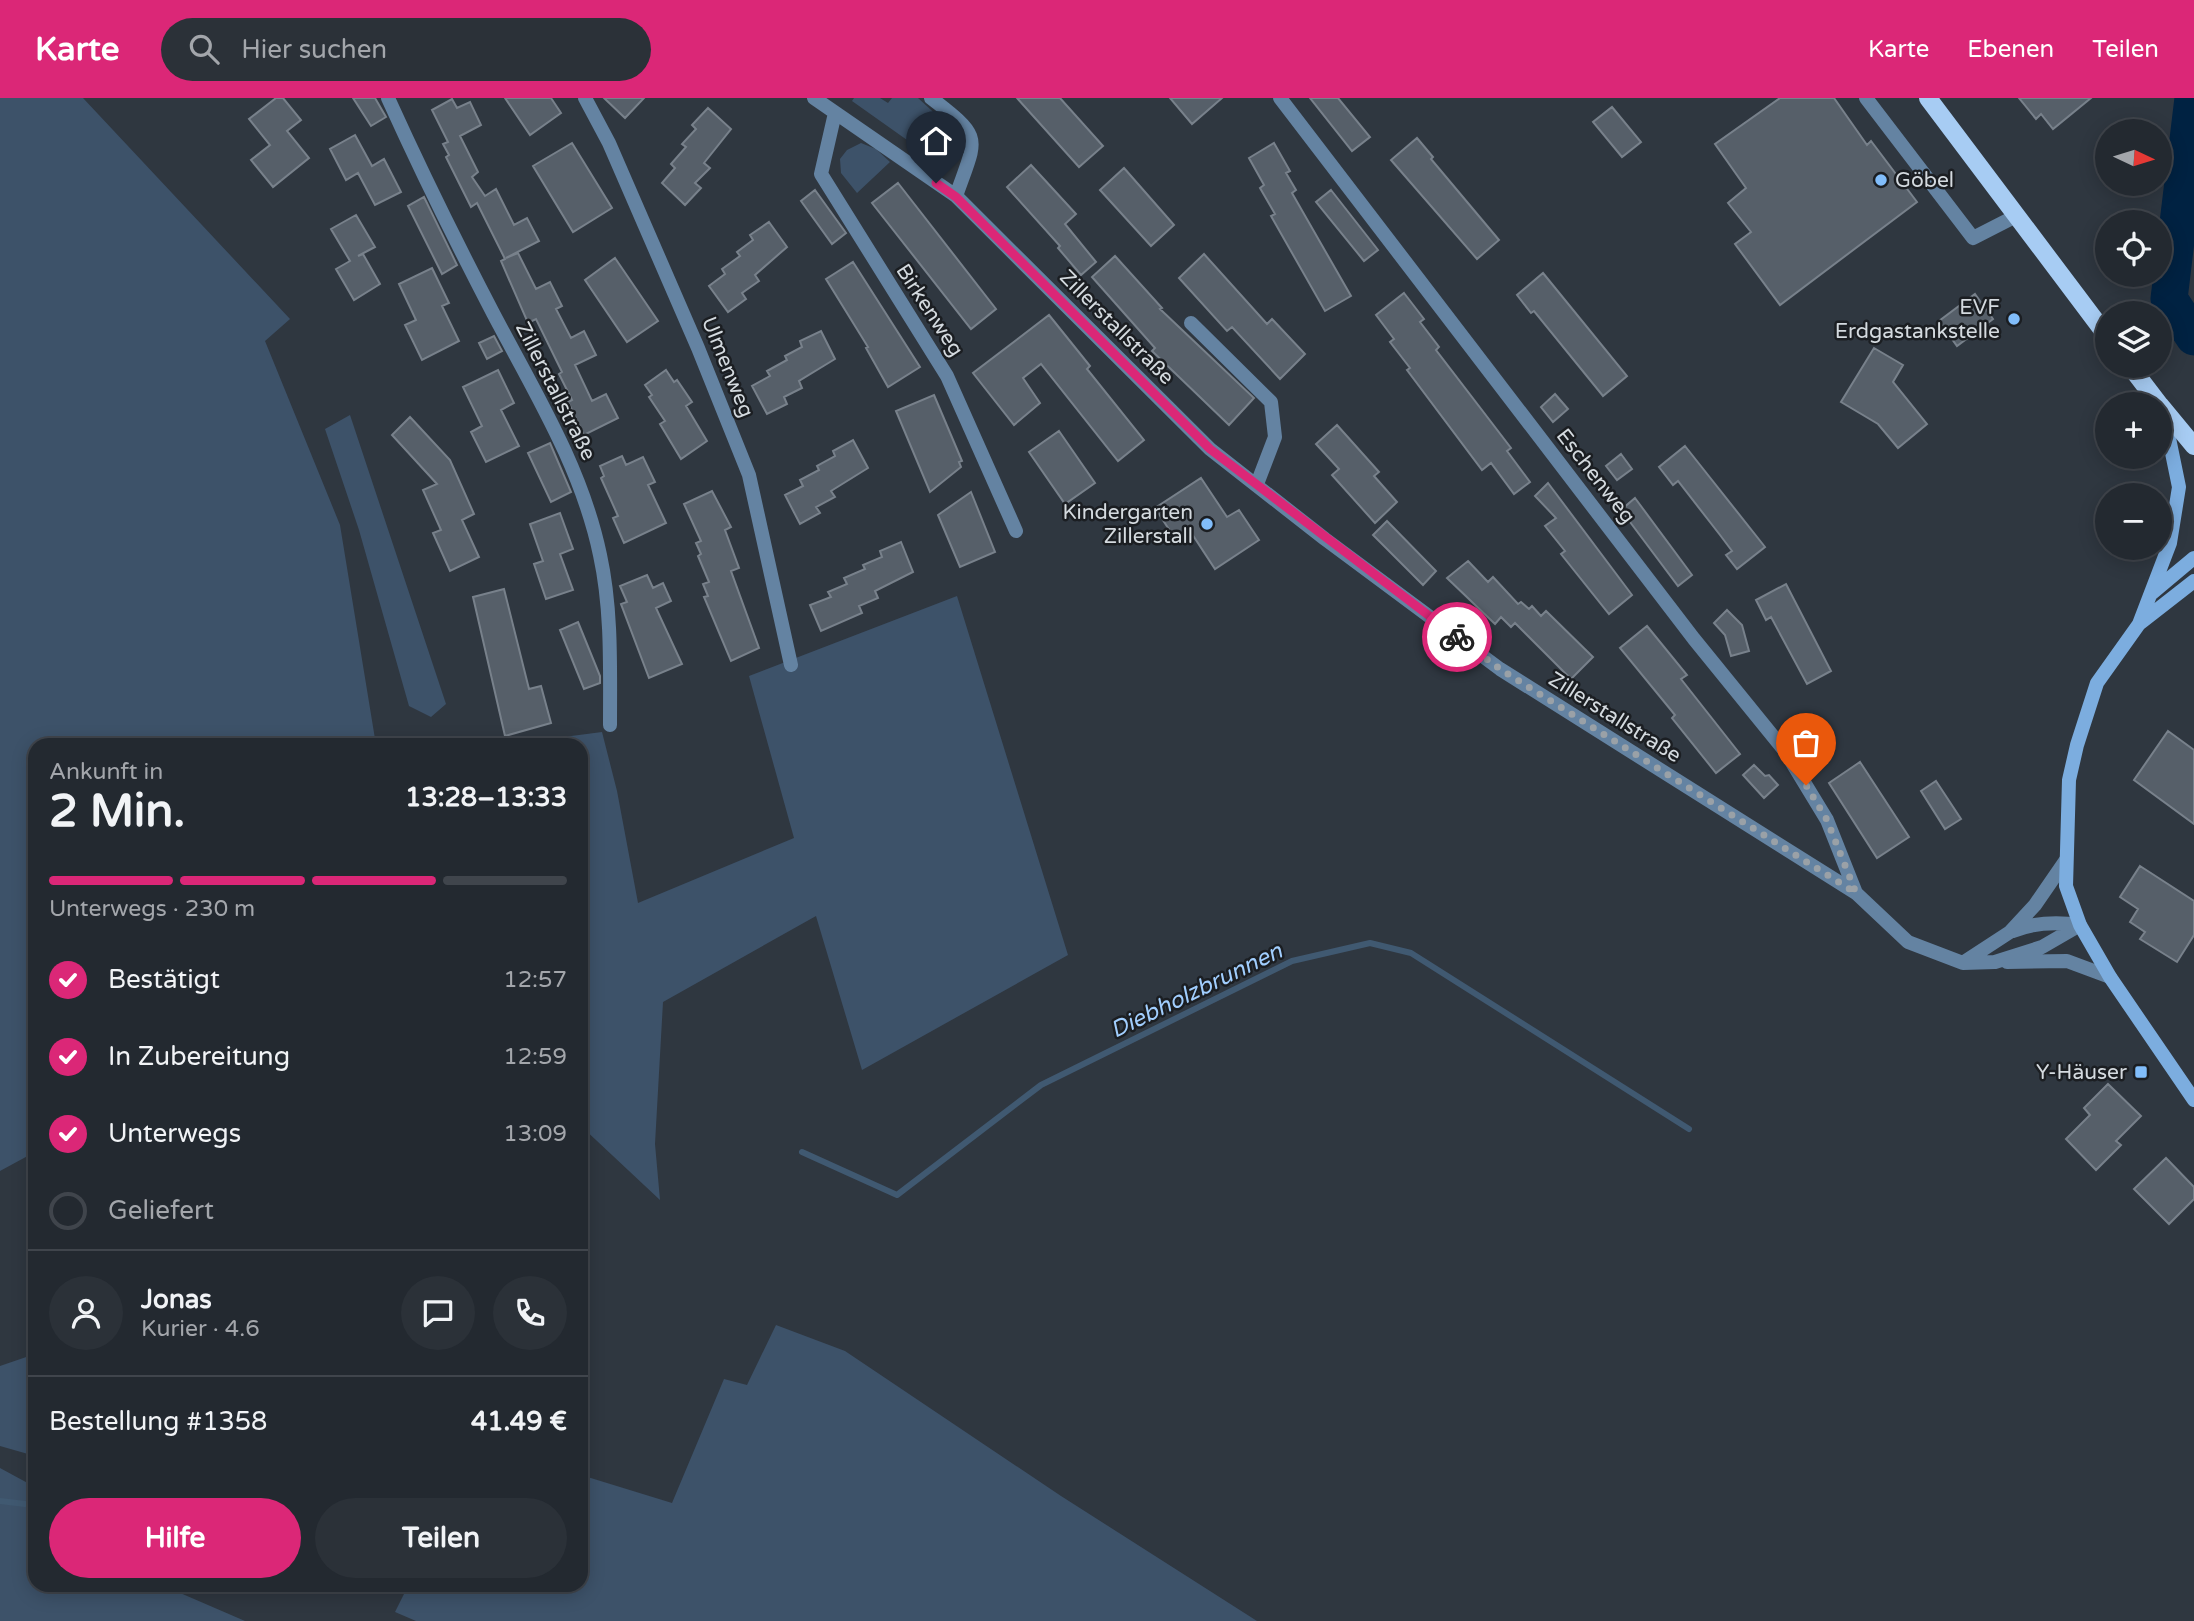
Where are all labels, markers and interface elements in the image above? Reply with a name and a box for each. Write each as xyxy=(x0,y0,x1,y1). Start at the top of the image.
search box xyxy=(161,18,651,81)
text: Karte xyxy=(35,30,119,69)
icon: search xyxy=(185,30,223,68)
text: Hier suchen xyxy=(241,34,387,65)
text: Karte xyxy=(1868,35,1929,64)
text: Ebenen xyxy=(1967,35,2054,64)
text: Teilen xyxy=(2092,35,2159,64)
pin xyxy=(906,111,966,183)
north arrow xyxy=(2095,119,2172,196)
map controls xyxy=(2095,119,2172,560)
icon: home xyxy=(917,122,955,160)
place label: Göbel xyxy=(1895,168,1954,193)
marker: Göbel xyxy=(1873,172,1889,188)
button: locate xyxy=(2095,210,2172,287)
street label: Birkenweg xyxy=(890,259,969,361)
street label: Zillerstallstraße xyxy=(1054,265,1179,390)
place label: EVF Erdgastankstelle xyxy=(1835,295,2000,344)
button: layers xyxy=(2095,301,2172,378)
marker: EVF Erdgastankstelle xyxy=(2006,311,2022,327)
street label: Ulmenweg xyxy=(696,313,759,421)
street label: Zillerstallstraße xyxy=(510,318,601,465)
button: + xyxy=(2095,392,2172,469)
street label: Eschenweg xyxy=(1551,424,1640,529)
button: − xyxy=(2095,483,2172,560)
place label: Kindergarten Zillerstall xyxy=(1062,500,1193,549)
marker: Kindergarten Zillerstall xyxy=(1199,516,1215,532)
courier xyxy=(1422,602,1492,672)
icon: bike xyxy=(1438,618,1476,656)
street label: Zillerstallstraße xyxy=(1544,667,1686,768)
pin xyxy=(1776,713,1836,785)
icon: bag xyxy=(1787,724,1825,762)
text: Ankunft in xyxy=(49,758,163,786)
text: 13:28–13:33 xyxy=(405,782,567,813)
text: 2 Min. xyxy=(49,784,185,839)
text: Unterwegs · 230 m xyxy=(49,895,255,923)
water label: Diebholzbrunnen xyxy=(1106,937,1288,1045)
icon: check xyxy=(49,961,87,999)
text: Bestätigt xyxy=(108,964,220,995)
text: 12:57 xyxy=(503,966,567,994)
icon: check xyxy=(49,1038,87,1076)
text: In Zubereitung xyxy=(108,1041,290,1072)
text: 12:59 xyxy=(503,1043,567,1071)
place label: Y-Häuser xyxy=(2036,1060,2127,1085)
marker: Y-Häuser xyxy=(2133,1064,2149,1080)
icon: check xyxy=(49,1115,87,1153)
text: Unterwegs xyxy=(108,1118,241,1149)
text: 13:09 xyxy=(503,1120,567,1148)
text: Geliefert xyxy=(108,1195,214,1226)
button: person xyxy=(49,1276,123,1350)
button: chat xyxy=(401,1276,475,1350)
button: phone xyxy=(493,1276,567,1350)
text: Jonas xyxy=(141,1284,212,1315)
text: Kurier · 4.6 xyxy=(141,1315,260,1343)
text: Bestellung #1358 xyxy=(49,1406,267,1437)
text: 41.49 € xyxy=(471,1406,567,1437)
button: Hilfe xyxy=(49,1498,301,1578)
button: Teilen xyxy=(315,1498,567,1578)

